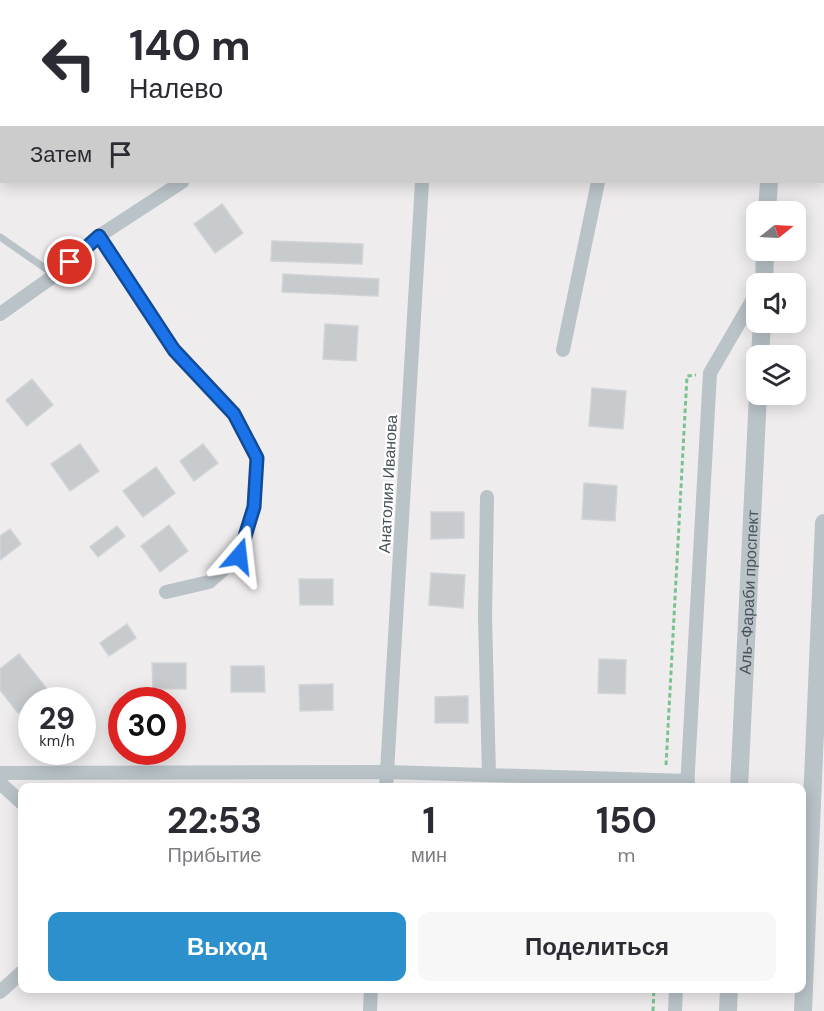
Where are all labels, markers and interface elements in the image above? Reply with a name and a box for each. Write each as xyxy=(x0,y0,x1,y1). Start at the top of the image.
text: 140 m xyxy=(129,18,251,73)
icon: left xyxy=(30,24,108,102)
text: Налево xyxy=(129,71,223,106)
icon: arrive xyxy=(104,138,137,171)
text: Затем xyxy=(30,140,92,169)
north arrow xyxy=(746,201,806,261)
map controls xyxy=(746,201,806,405)
pin xyxy=(44,236,95,287)
icon: arrive xyxy=(53,245,86,278)
button: sound xyxy=(746,273,806,333)
button: layers xyxy=(746,345,806,405)
street label: Анатолия Иванова xyxy=(374,414,402,554)
street label: Аль-Фараби проспект xyxy=(734,509,763,675)
position arrow xyxy=(207,524,271,588)
speed limit sign: 30 xyxy=(108,687,186,765)
text: 29 xyxy=(39,699,75,738)
text: km/h xyxy=(39,731,75,751)
text: 22:53 xyxy=(167,797,262,844)
text: 1 xyxy=(422,797,436,844)
text: 150 xyxy=(596,797,657,844)
text: Прибытие xyxy=(168,842,261,868)
text: мин xyxy=(411,842,447,868)
text: m xyxy=(618,842,635,868)
button: Выход xyxy=(48,912,406,981)
button: Поделиться xyxy=(418,912,776,981)

